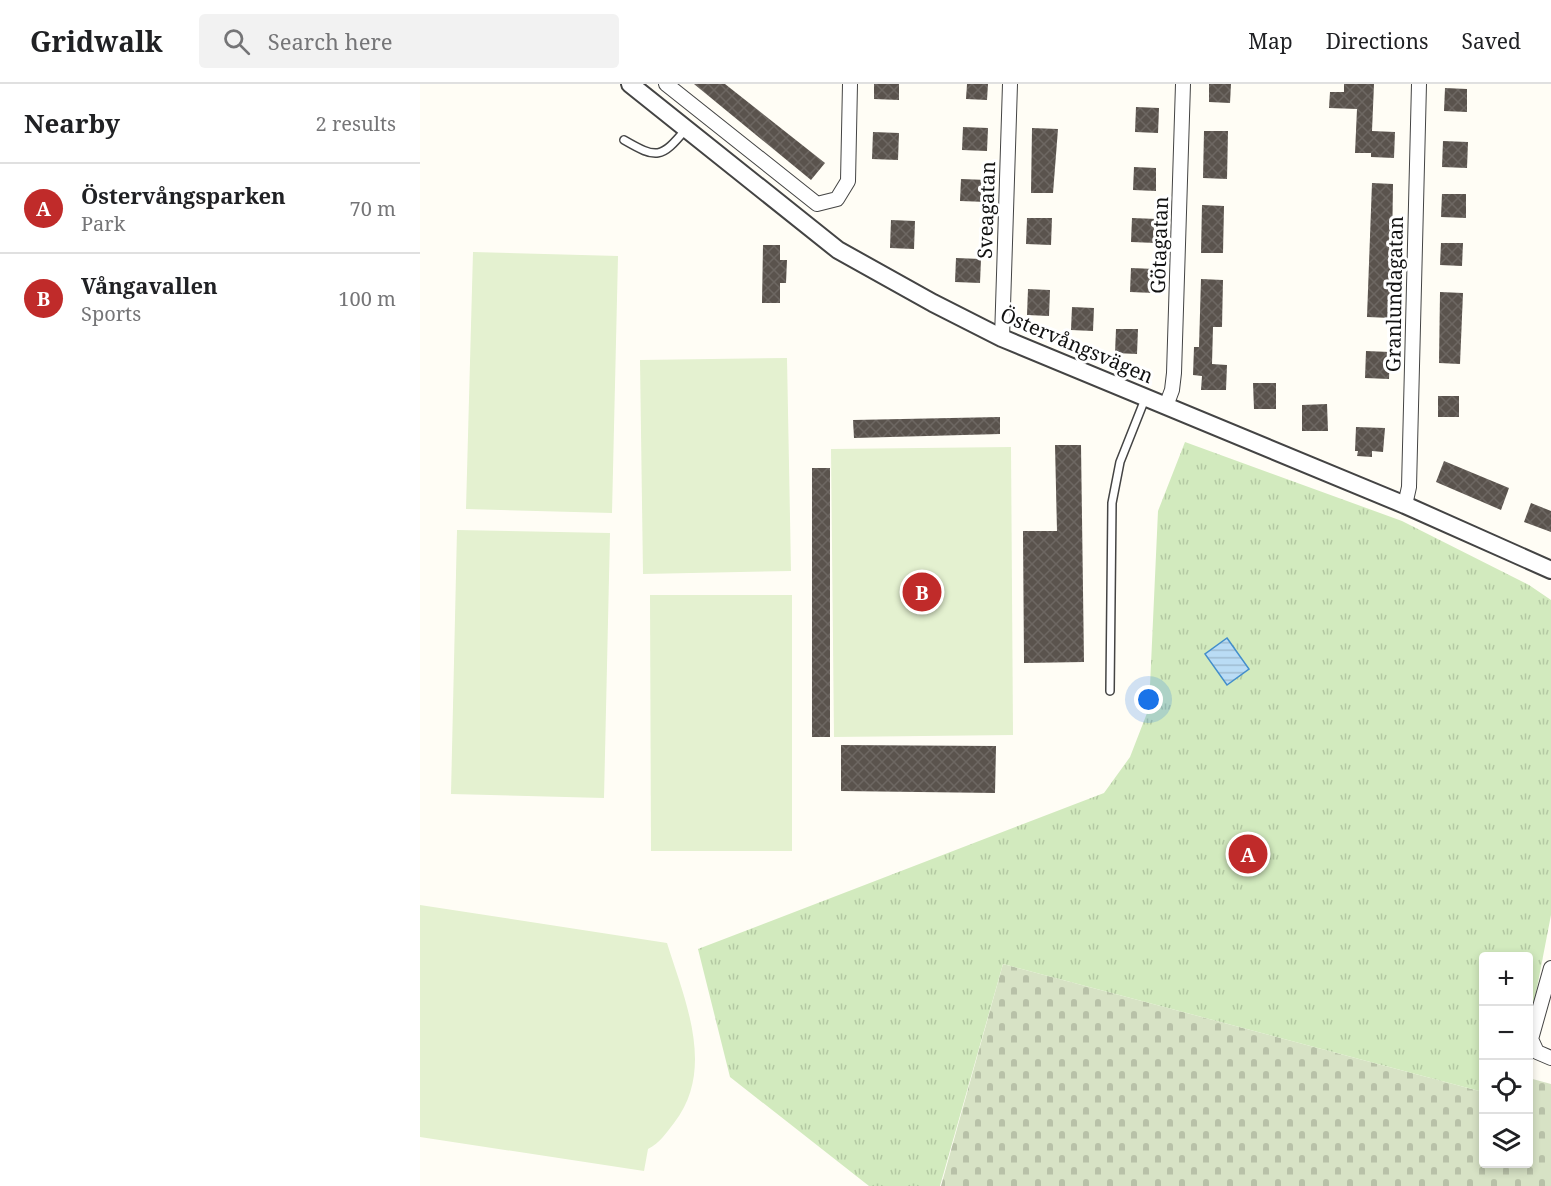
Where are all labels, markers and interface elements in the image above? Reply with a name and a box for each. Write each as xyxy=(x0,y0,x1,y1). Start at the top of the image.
search box xyxy=(199,14,619,68)
text: Gridwalk xyxy=(30,22,163,60)
icon: search xyxy=(220,25,253,58)
text: Search here xyxy=(268,26,393,56)
text: Map xyxy=(1248,27,1293,55)
text: Directions xyxy=(1326,27,1428,55)
text: Saved xyxy=(1461,27,1521,55)
text: Nearby xyxy=(24,105,120,141)
text: 2 results xyxy=(316,110,396,137)
street label: Sveagatan xyxy=(971,161,1001,259)
text: Östervångsparken xyxy=(81,180,286,210)
text: A xyxy=(36,195,51,222)
text: 70 m xyxy=(350,195,396,222)
street label: Götagatan xyxy=(1144,196,1174,294)
text: Park xyxy=(81,210,125,237)
street label: Granlundagatan xyxy=(1379,216,1409,372)
text: Vångavallen xyxy=(81,270,218,300)
text: B xyxy=(37,285,50,312)
text: 100 m xyxy=(338,285,396,312)
text: Sports xyxy=(81,300,141,327)
street label: Östervångsvägen xyxy=(996,301,1158,389)
pin: B xyxy=(902,570,942,614)
your location xyxy=(1134,685,1163,714)
pin: A xyxy=(1228,832,1268,876)
map controls xyxy=(1479,952,1533,1168)
button: + xyxy=(1479,952,1533,1006)
button: − xyxy=(1479,1006,1533,1060)
button: locate xyxy=(1479,1060,1533,1114)
button: layers xyxy=(1479,1114,1533,1168)

